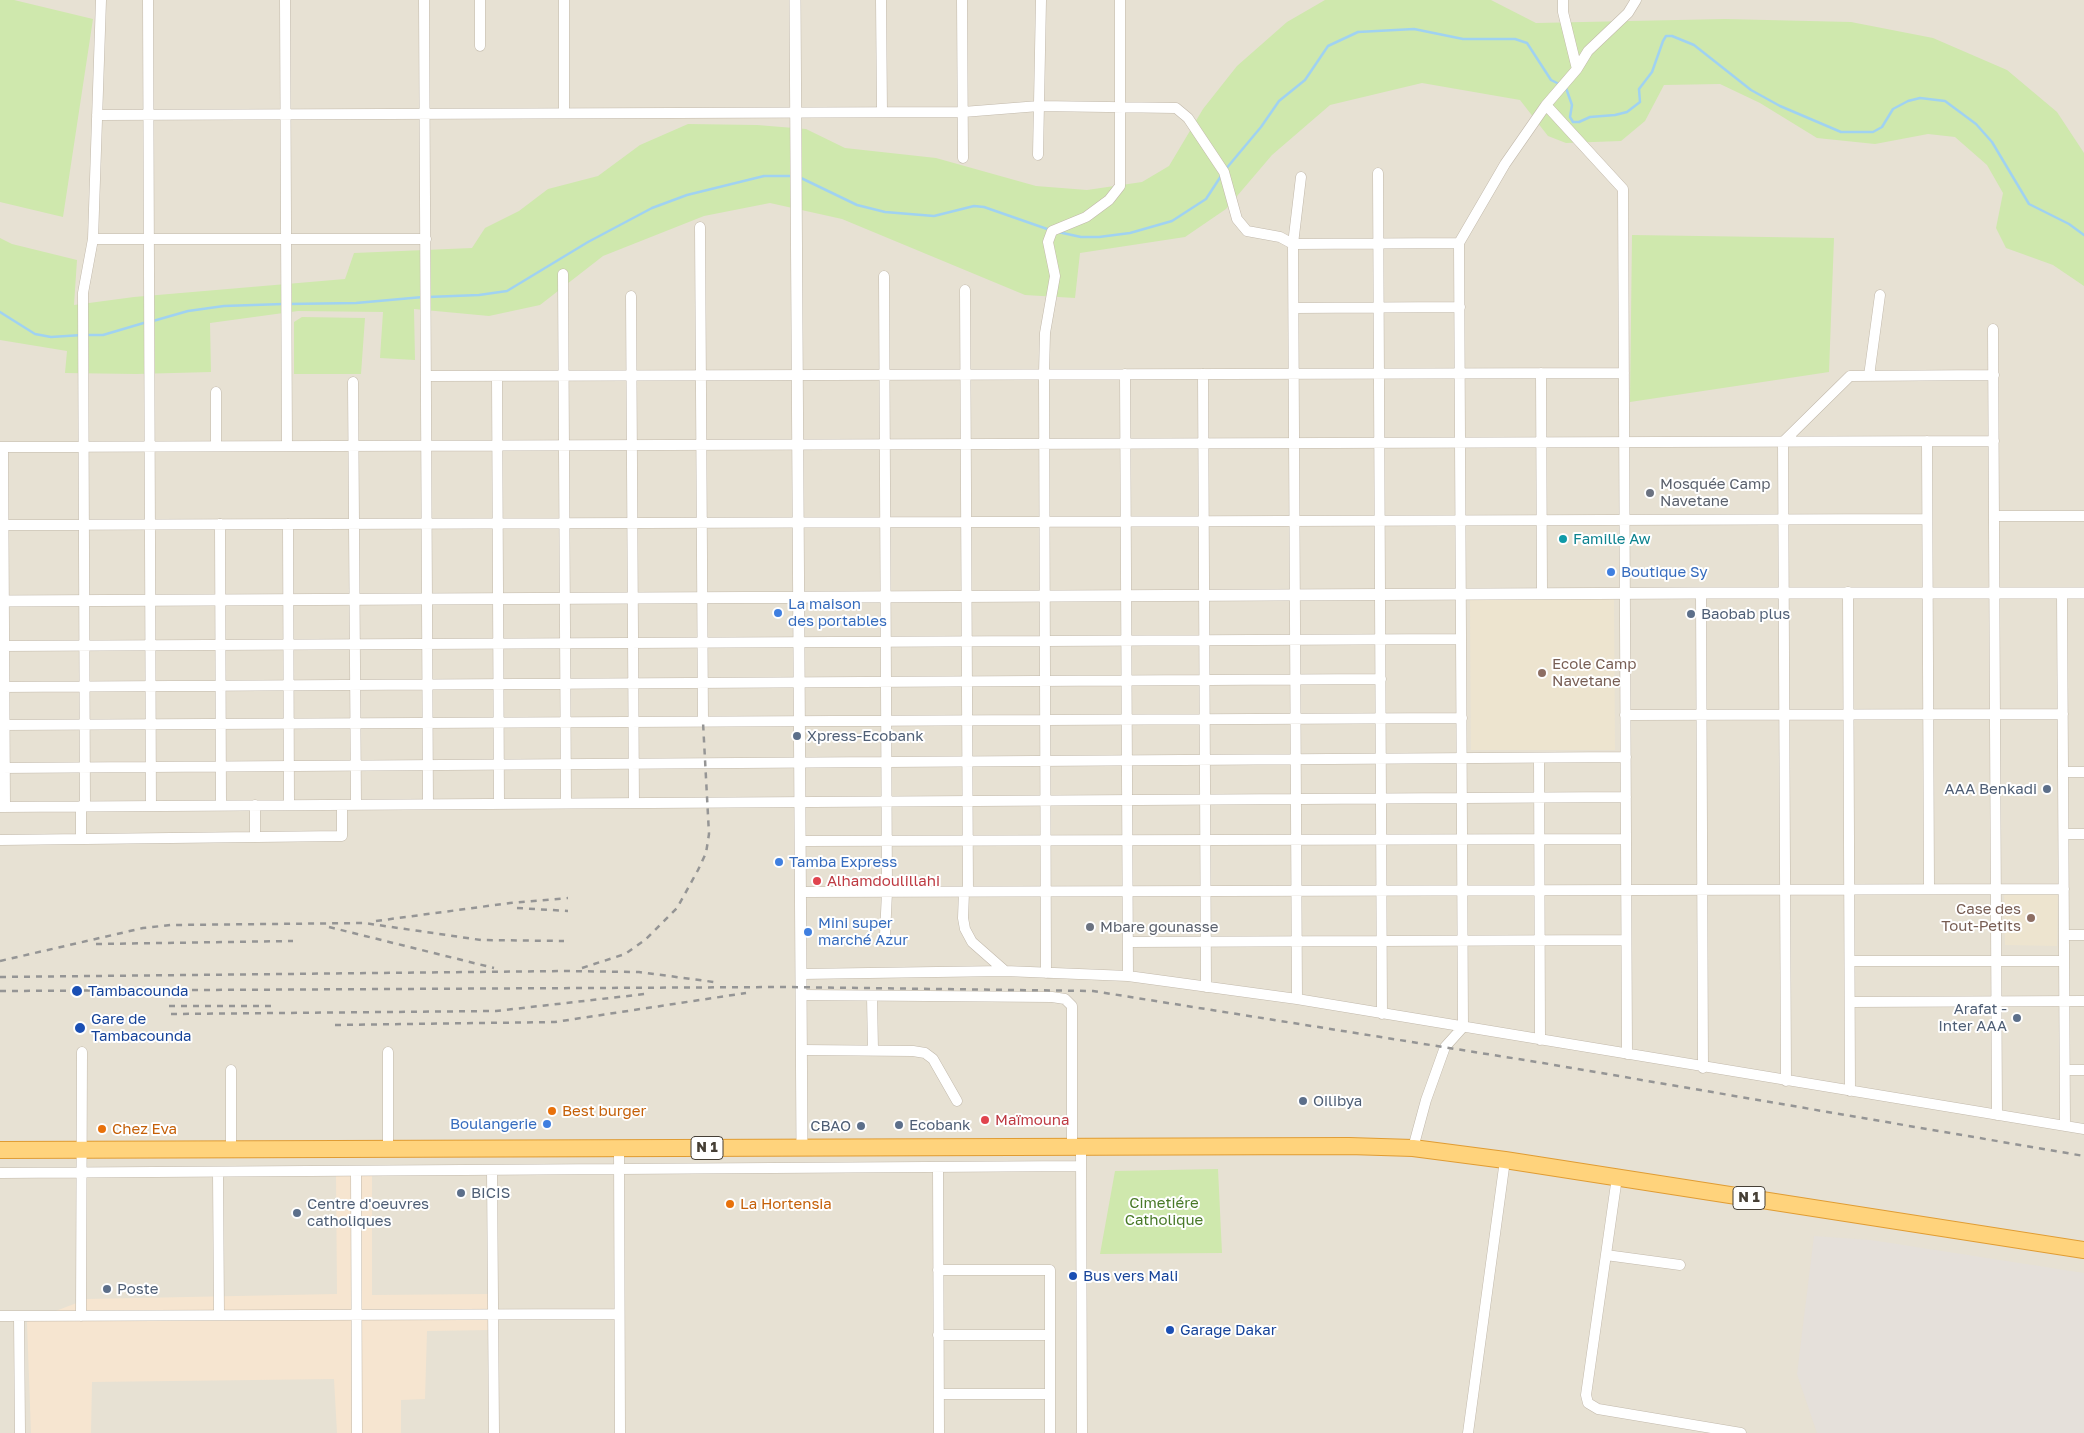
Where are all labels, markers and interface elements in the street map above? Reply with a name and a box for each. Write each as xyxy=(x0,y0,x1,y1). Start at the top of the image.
place label: Mosquée Camp Navetane xyxy=(1660,475,1770,510)
marker: Mosquée Camp Navetane xyxy=(1644,487,1656,499)
place label: Famille Aw xyxy=(1573,530,1651,548)
marker: Famille Aw xyxy=(1557,533,1569,545)
place label: Boutique Sy xyxy=(1621,563,1708,581)
marker: Boutique Sy xyxy=(1605,566,1617,578)
place label: La maison des portables xyxy=(788,595,887,630)
place label: Baobab plus xyxy=(1701,605,1790,623)
marker: La maison des portables xyxy=(772,607,784,619)
marker: Baobab plus xyxy=(1685,608,1697,620)
place label: Ecole Camp Navetane xyxy=(1552,655,1636,690)
marker: Ecole Camp Navetane xyxy=(1536,667,1548,679)
place label: Xpress-Ecobank xyxy=(807,727,924,745)
marker: Xpress-Ecobank xyxy=(791,730,803,742)
place label: AAA Benkadi xyxy=(1944,780,2037,798)
marker: AAA Benkadi xyxy=(2041,783,2053,795)
place label: Tamba Express xyxy=(789,853,897,871)
marker: Tamba Express xyxy=(773,856,785,868)
place label: Alhamdoulillahi xyxy=(827,872,940,890)
marker: Alhamdoulillahi xyxy=(811,875,823,887)
place label: Case des Tout-Petits xyxy=(1941,900,2021,935)
marker: Case des Tout-Petits xyxy=(2025,912,2037,924)
place label: Mini super marché Azur xyxy=(818,914,908,949)
place label: Mbare gounasse xyxy=(1100,918,1218,936)
marker: Mbare gounasse xyxy=(1084,921,1096,933)
marker: Mini super marché Azur xyxy=(802,926,814,938)
place label: Tambacounda xyxy=(88,982,189,1000)
marker: Tambacounda xyxy=(70,984,84,998)
place label: Arafat - Inter AAA xyxy=(1938,1000,2007,1035)
place label: Gare de Tambacounda xyxy=(91,1010,192,1045)
marker: Arafat - Inter AAA xyxy=(2011,1012,2023,1024)
marker: Gare de Tambacounda xyxy=(73,1021,87,1035)
place label: Oilibya xyxy=(1313,1092,1362,1110)
marker: Oilibya xyxy=(1297,1095,1309,1107)
place label: Best burger xyxy=(562,1102,646,1120)
marker: Best burger xyxy=(546,1105,558,1117)
place label: Maïmouna xyxy=(995,1111,1069,1129)
marker: Maïmouna xyxy=(979,1114,991,1126)
place label: Boulangerie xyxy=(450,1115,537,1133)
place label: Ecobank xyxy=(909,1116,971,1134)
place label: CBAO xyxy=(810,1117,851,1135)
marker: Boulangerie xyxy=(541,1118,553,1130)
marker: Ecobank xyxy=(893,1119,905,1131)
place label: Chez Eva xyxy=(112,1120,177,1138)
marker: CBAO xyxy=(855,1120,867,1132)
marker: Chez Eva xyxy=(96,1123,108,1135)
road number: N 1 xyxy=(691,1136,723,1160)
place label: BICIS xyxy=(471,1184,510,1202)
road number: N 1 xyxy=(1733,1186,1765,1210)
marker: BICIS xyxy=(455,1187,467,1199)
park label: Cimetiére Catholique xyxy=(1125,1194,1203,1229)
place label: Centre d'oeuvres catholiques xyxy=(307,1195,429,1230)
place label: La Hortensia xyxy=(740,1195,832,1213)
marker: La Hortensia xyxy=(724,1198,736,1210)
marker: Centre d'oeuvres catholiques xyxy=(291,1207,303,1219)
place label: Bus vers Mali xyxy=(1083,1267,1178,1285)
marker: Bus vers Mali xyxy=(1067,1270,1079,1282)
place label: Poste xyxy=(117,1280,158,1298)
marker: Poste xyxy=(101,1283,113,1295)
place label: Garage Dakar xyxy=(1180,1321,1277,1339)
marker: Garage Dakar xyxy=(1164,1324,1176,1336)

